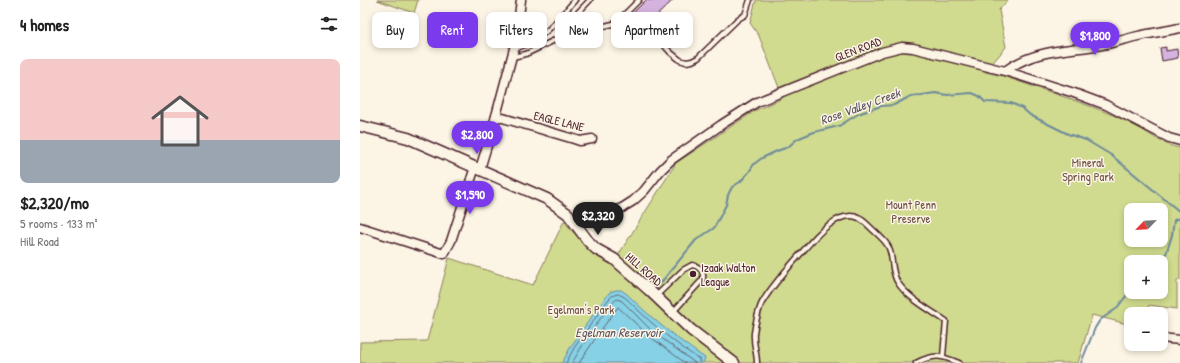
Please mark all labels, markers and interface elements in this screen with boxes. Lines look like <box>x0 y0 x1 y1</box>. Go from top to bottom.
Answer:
chip: Buy <box>372 12 419 48</box>
chip: Rent <box>427 12 478 48</box>
chip: Filters <box>486 12 547 48</box>
chip: New <box>555 12 603 48</box>
chip: Apartment <box>611 12 693 48</box>
text: 4 homes <box>20 13 69 36</box>
icon: filters <box>318 13 340 35</box>
pin: $1,800 <box>1062 22 1128 56</box>
text: $1,800 <box>1079 26 1111 44</box>
street label: GLEN ROAD <box>832 32 884 66</box>
water label: Rose Valley Creek <box>818 83 904 129</box>
icon: home <box>144 85 216 157</box>
street label: EAGLE LANE <box>532 107 587 136</box>
pin: $2,800 <box>444 121 510 155</box>
text: $2,800 <box>461 125 493 143</box>
park label: Mineral Spring Park <box>1062 154 1114 185</box>
pin: $1,590 <box>437 181 503 215</box>
text: $1,590 <box>455 185 485 203</box>
text: $2,320/mo <box>20 191 89 214</box>
park label: Mount Penn Preserve <box>886 196 936 227</box>
pin: $2,320 <box>565 202 631 236</box>
north arrow <box>1124 203 1168 247</box>
map controls <box>1124 203 1168 351</box>
text: $2,320 <box>581 206 615 224</box>
text: 5 rooms · 133 m² <box>20 214 98 232</box>
text: Hill Road <box>20 232 59 250</box>
street label: HILL ROAD <box>622 248 666 290</box>
button: + <box>1124 255 1168 299</box>
place label: Izaak Walton League <box>701 259 756 290</box>
marker: Izaak Walton League <box>688 269 698 279</box>
park label: Egelman's Park <box>548 301 614 318</box>
button: − <box>1124 307 1168 351</box>
water label: Egelman Reservoir <box>575 323 665 342</box>

